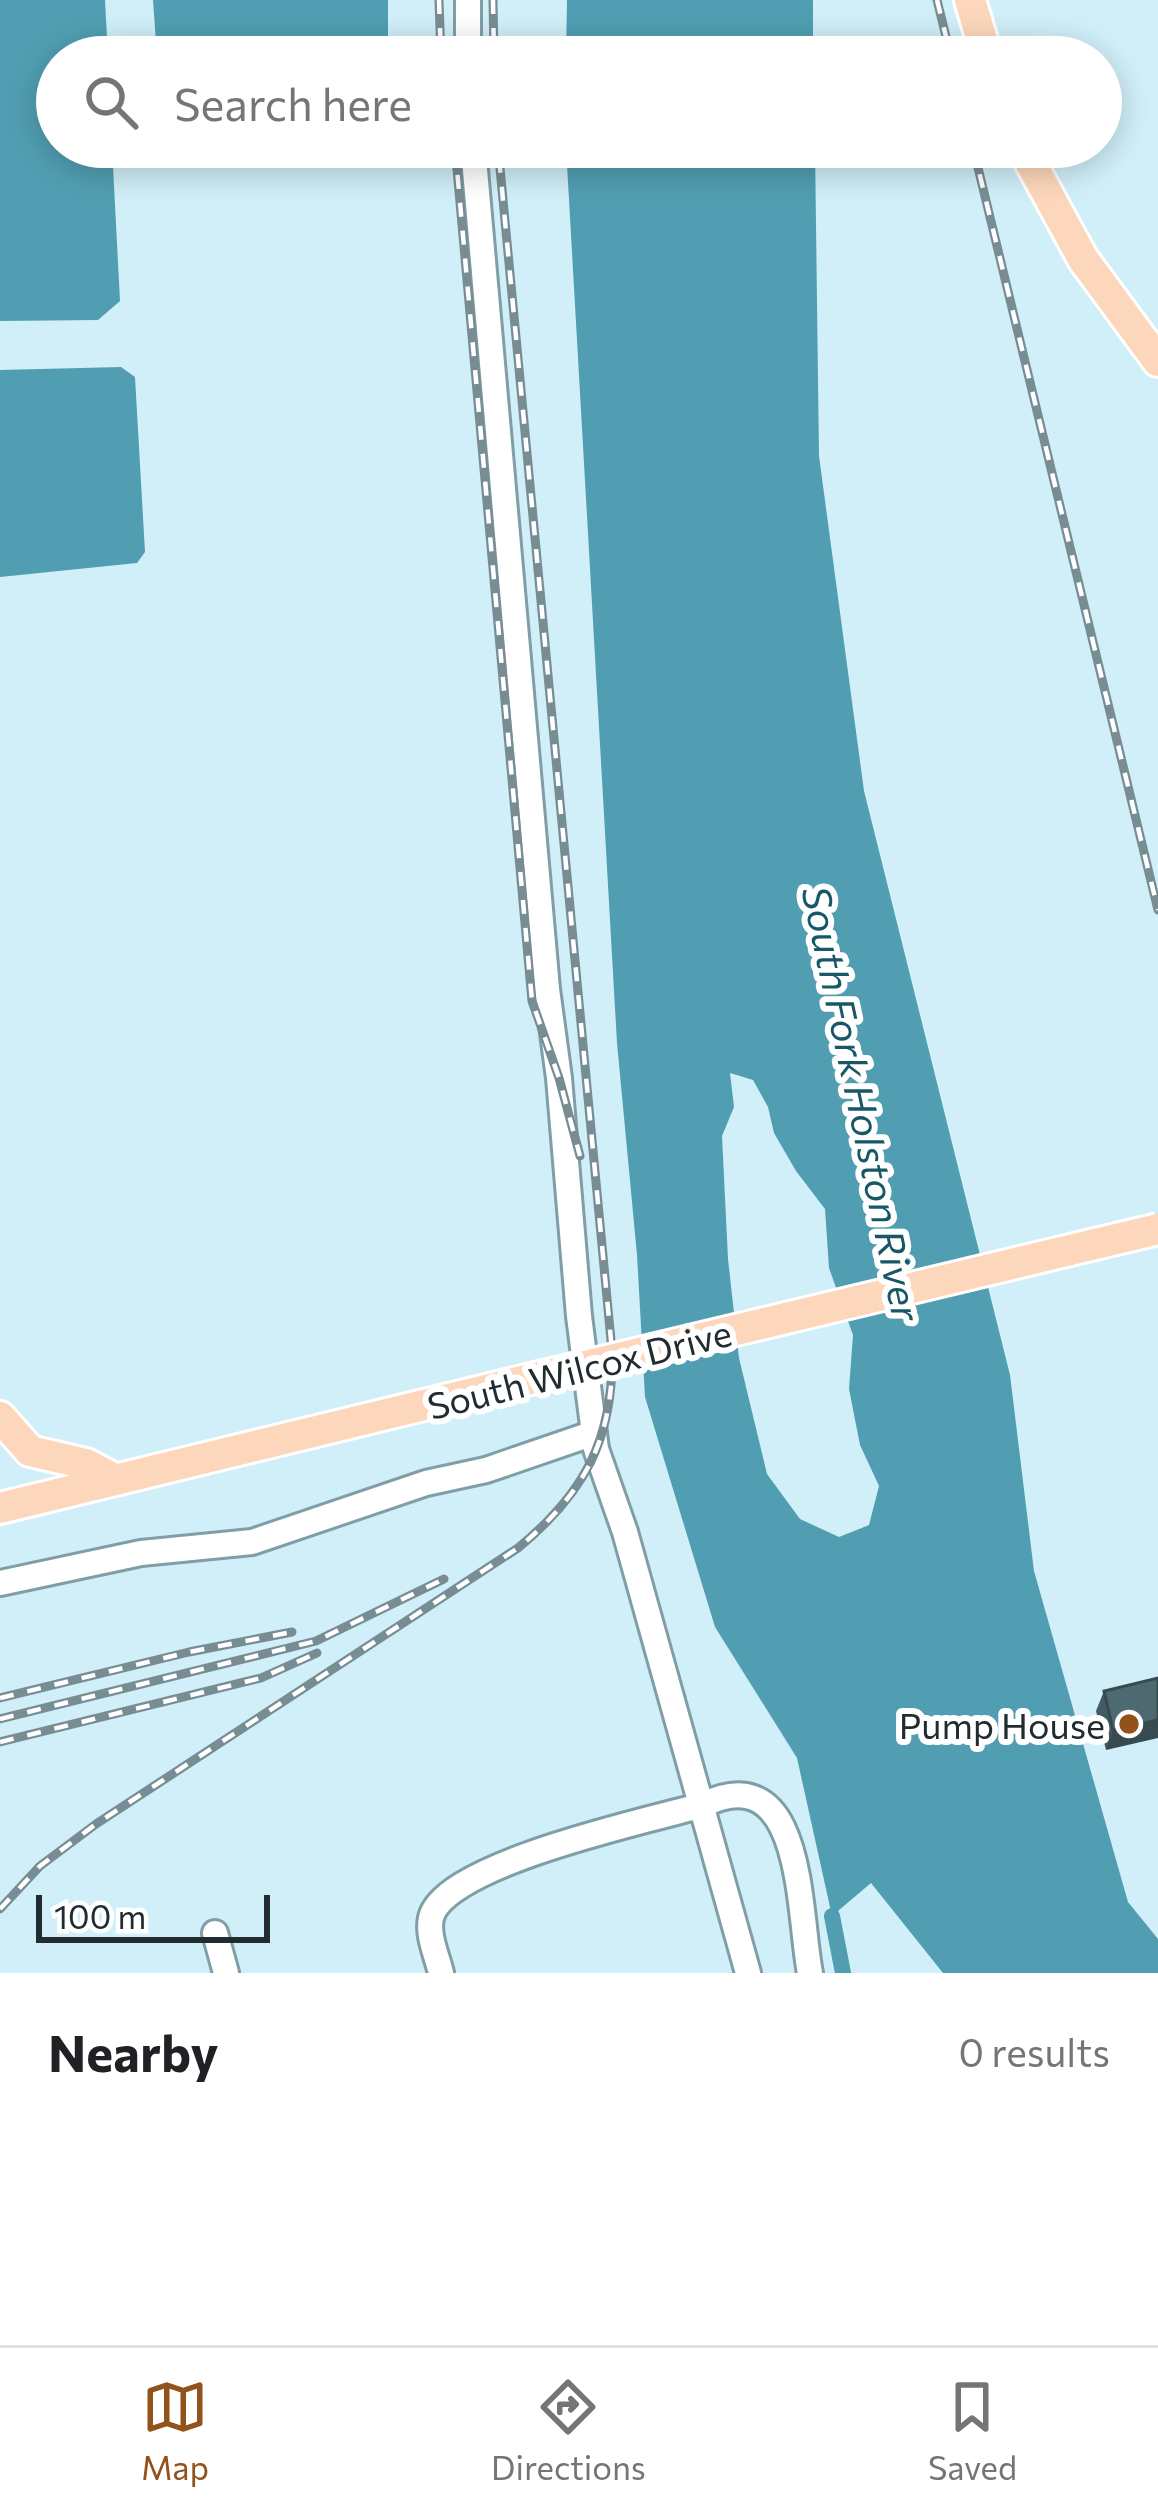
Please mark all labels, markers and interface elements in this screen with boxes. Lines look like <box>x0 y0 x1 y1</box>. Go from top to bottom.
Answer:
search box <box>36 36 1122 168</box>
icon: search <box>78 69 144 135</box>
text: Search here <box>174 75 412 130</box>
water label: South Fork Holston River <box>793 881 933 1326</box>
street label: South Wilcox Drive <box>422 1309 736 1427</box>
place label: Pump House <box>899 1702 1105 1746</box>
marker: Pump House <box>1116 1711 1142 1737</box>
scale bar <box>36 1889 270 1942</box>
text: 100 m <box>54 1895 146 1936</box>
text: Nearby <box>48 2020 218 2083</box>
text: 0 results <box>958 2027 1110 2075</box>
tab: Map <box>141 2374 209 2487</box>
tab: Directions <box>491 2374 646 2487</box>
tab: Saved <box>928 2374 1017 2487</box>

